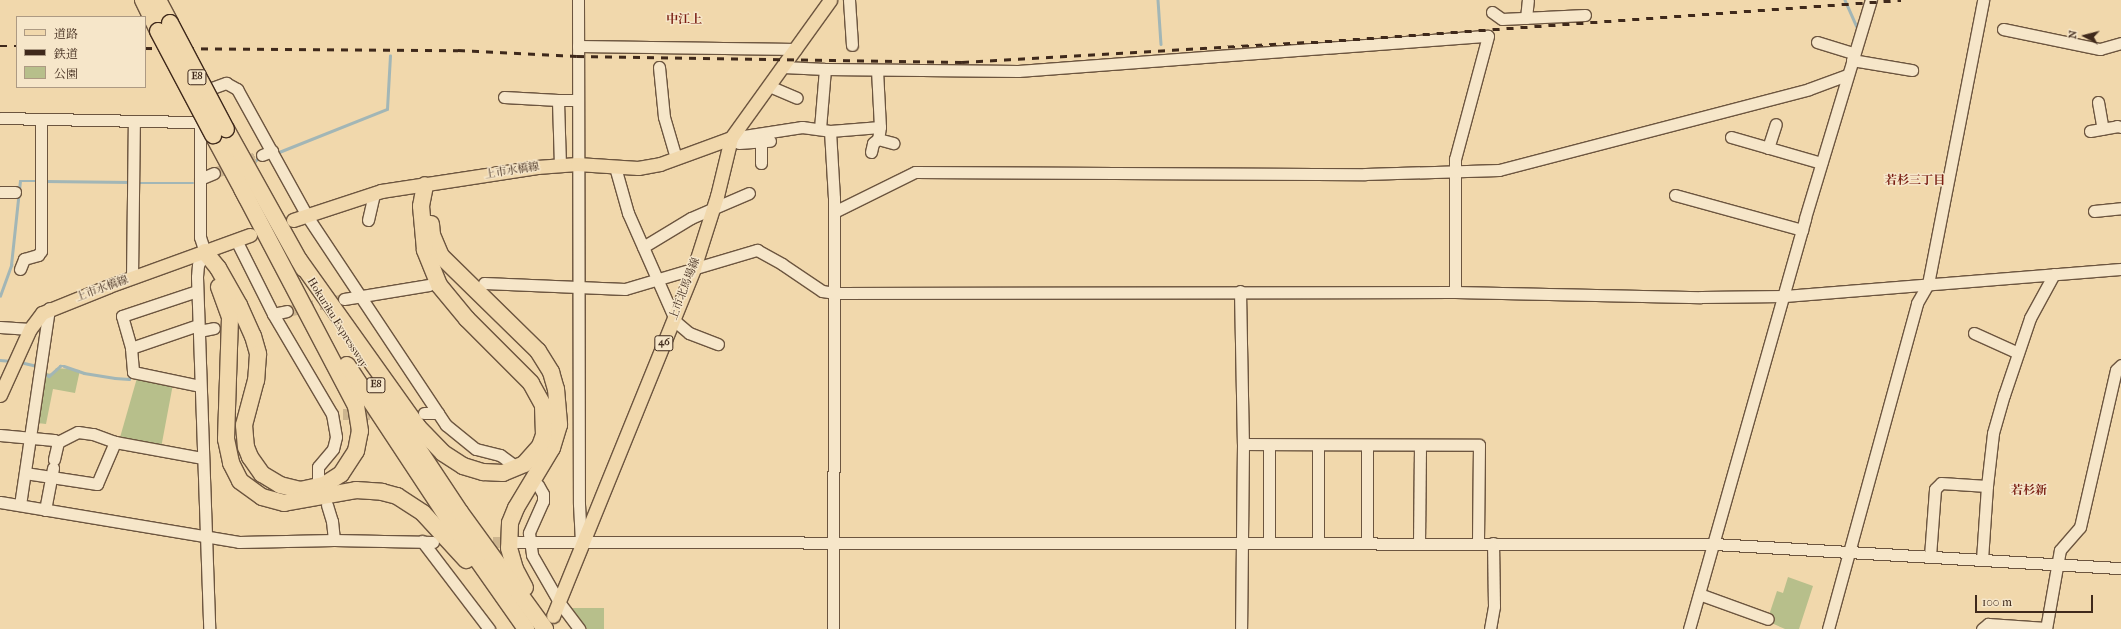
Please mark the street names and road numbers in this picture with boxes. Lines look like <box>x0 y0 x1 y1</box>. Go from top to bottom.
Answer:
road number: E8 <box>187 69 207 85</box>
street label: 上市水橋線 <box>484 160 540 182</box>
street label: 上市北馬場線 <box>667 256 703 322</box>
street label: 上市水橋線 <box>74 273 130 305</box>
street label: Hokuriku Expressway <box>304 276 370 370</box>
road number: 46 <box>654 335 674 351</box>
road number: E8 <box>366 377 386 393</box>

